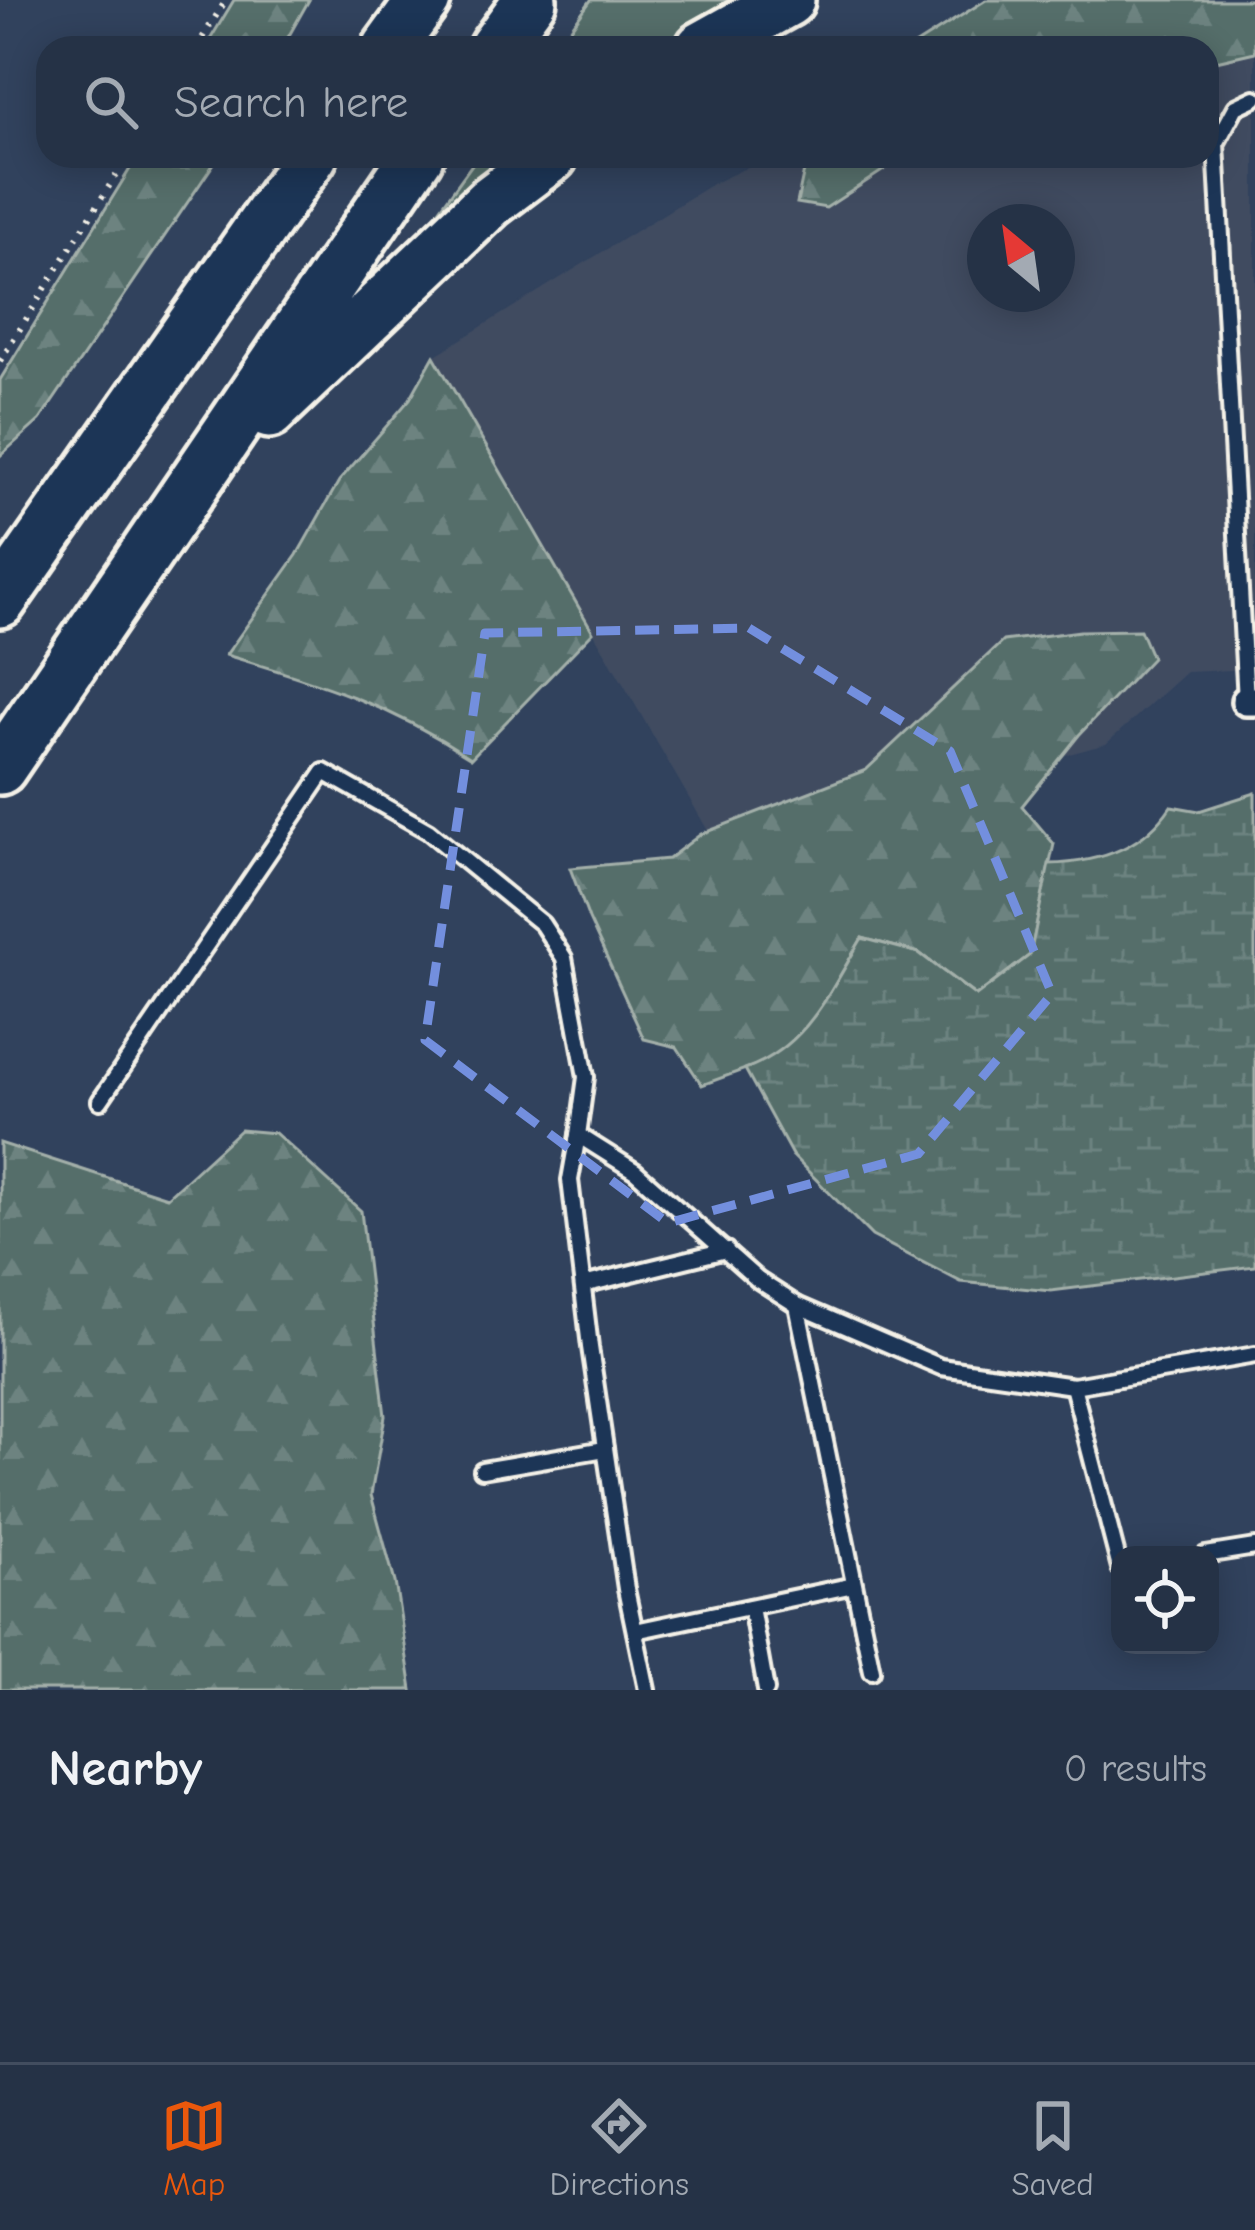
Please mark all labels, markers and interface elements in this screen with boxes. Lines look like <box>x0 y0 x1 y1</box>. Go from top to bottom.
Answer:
search box <box>36 36 1219 168</box>
icon: search <box>78 69 144 135</box>
text: Search here <box>174 76 408 128</box>
north arrow <box>967 204 1075 312</box>
map controls <box>1111 1546 1219 1654</box>
button: locate <box>1111 1546 1219 1654</box>
text: Nearby <box>48 1739 202 1798</box>
text: 0 results <box>1064 1746 1207 1791</box>
tab: Map <box>161 2093 227 2203</box>
tab: Directions <box>550 2093 689 2203</box>
tab: Saved <box>1011 2093 1094 2203</box>

